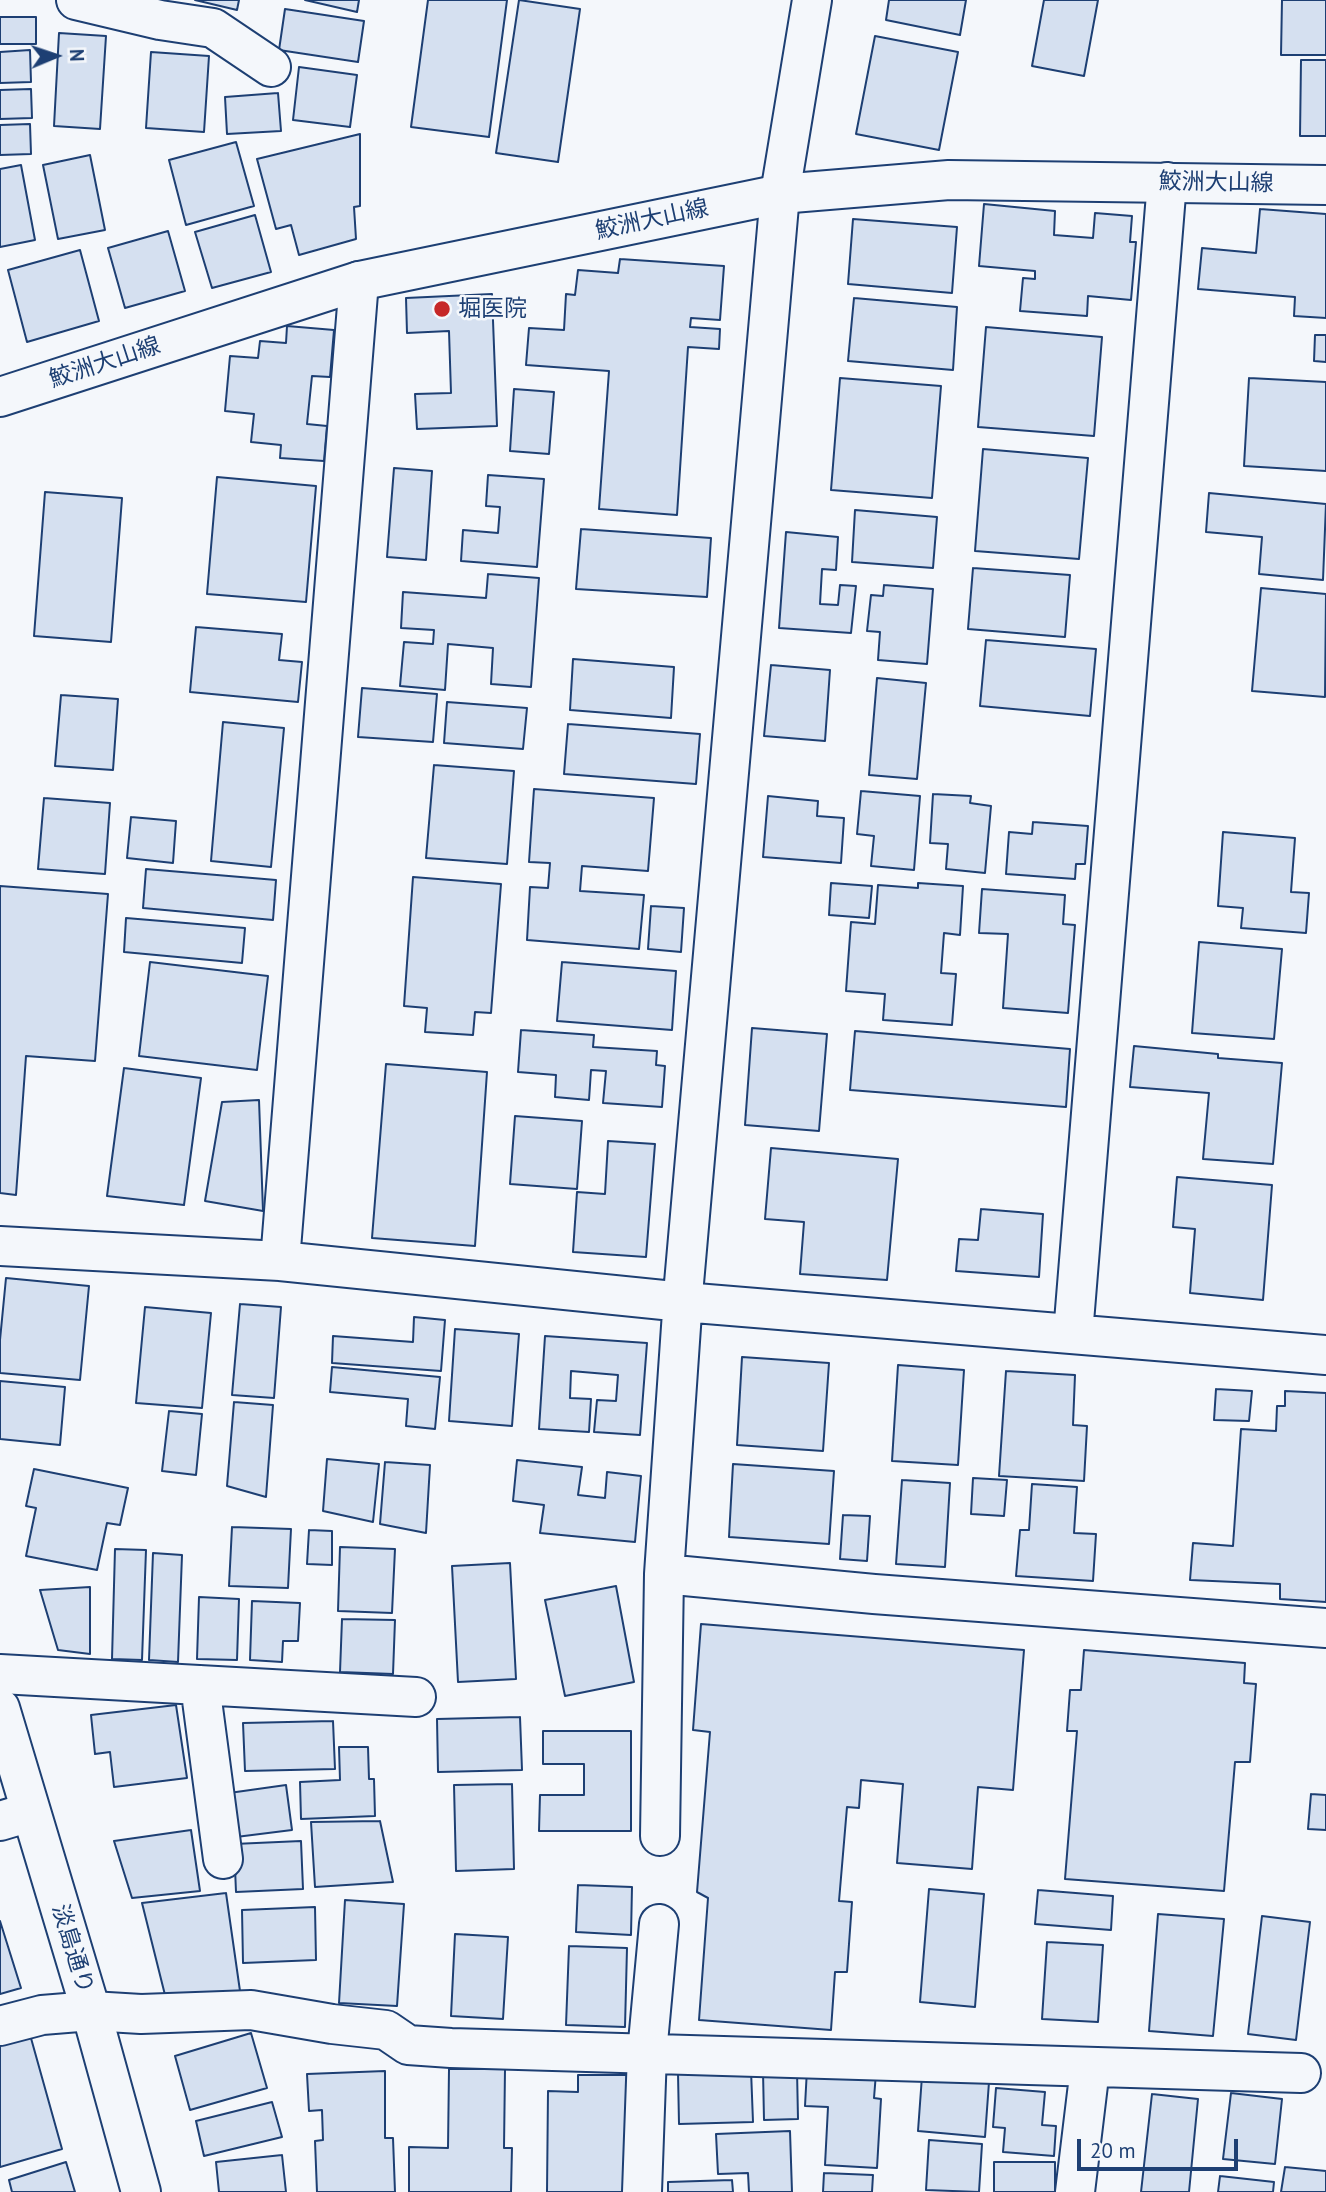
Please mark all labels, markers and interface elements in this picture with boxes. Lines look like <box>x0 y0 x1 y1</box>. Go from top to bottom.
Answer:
north arrow <box>21 21 91 91</box>
text: N <box>65 49 89 62</box>
street label: 鮫洲大山線 <box>1158 168 1274 198</box>
street label: 鮫洲大山線 <box>593 195 711 245</box>
place label: 堀医院 <box>458 295 527 323</box>
marker: 堀医院 <box>432 299 452 319</box>
street label: 鮫洲大山線 <box>46 332 164 394</box>
street label: 淡島通り <box>45 1901 99 1997</box>
scale bar <box>1081 2126 1242 2170</box>
text: 20 m <box>1090 2137 1136 2164</box>

